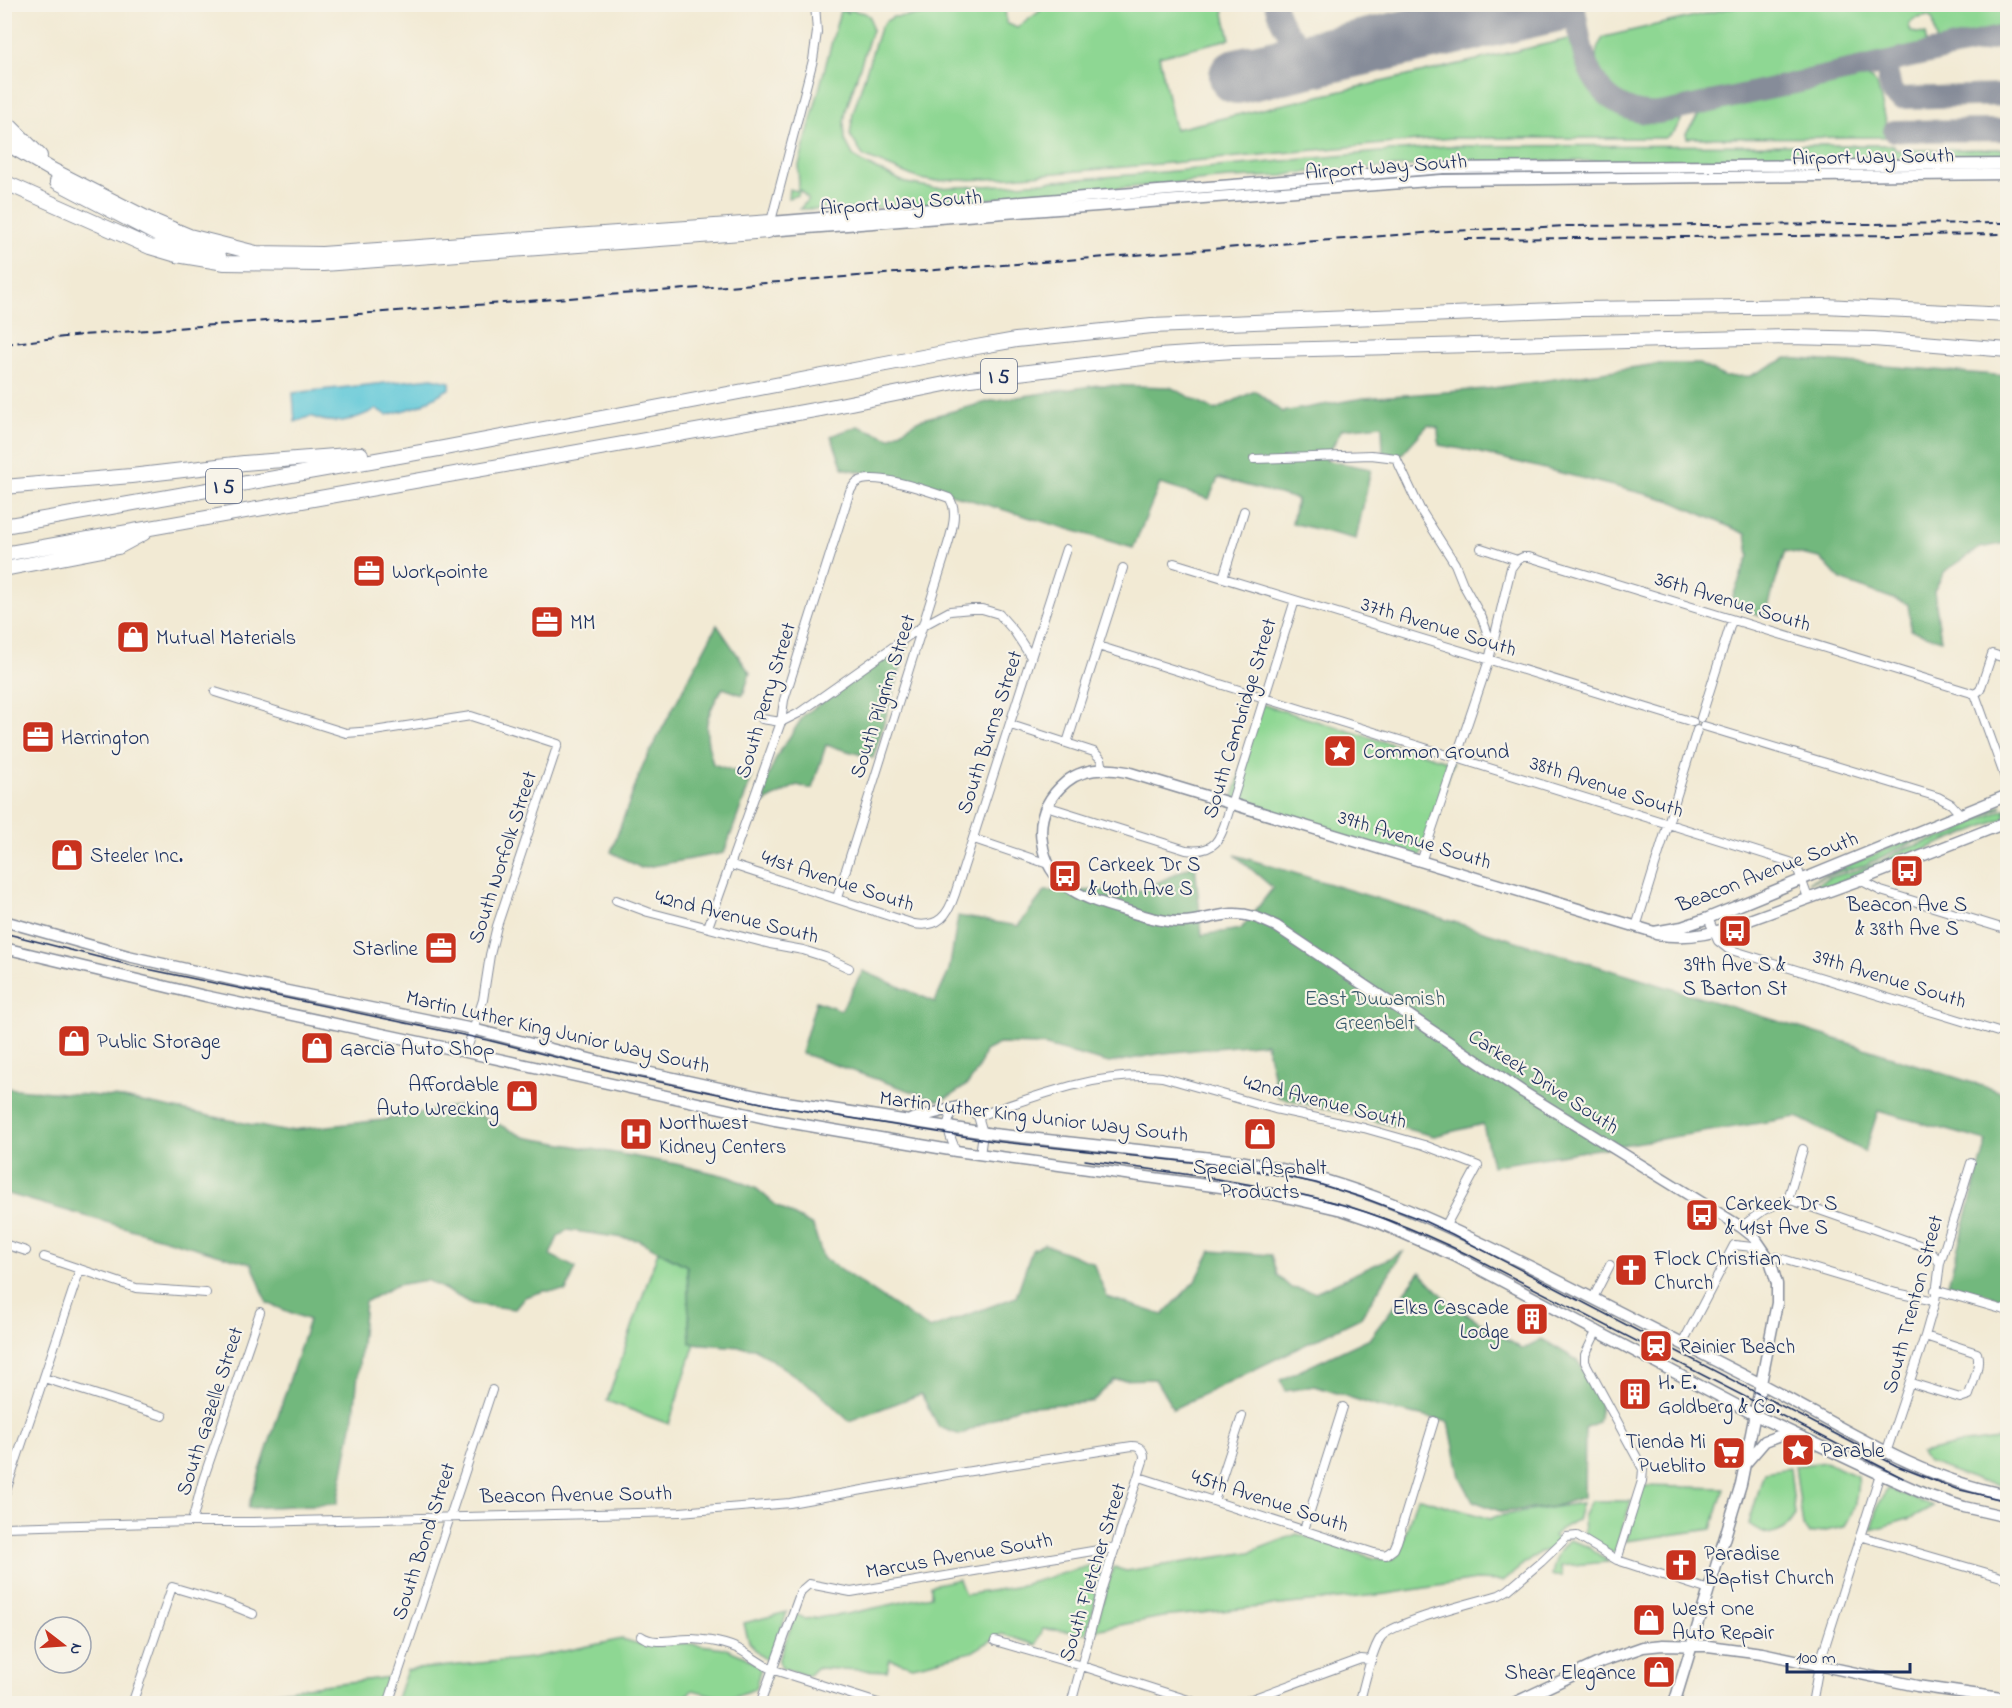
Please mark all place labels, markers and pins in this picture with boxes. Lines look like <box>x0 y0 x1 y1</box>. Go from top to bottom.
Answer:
office icon: Workpointe <box>351 553 387 589</box>
place label: Workpointe <box>392 558 488 588</box>
office icon: MM <box>529 604 565 640</box>
place label: MM <box>570 609 596 639</box>
shop icon: Mutual Materials <box>115 619 151 655</box>
place label: Mutual Materials <box>156 624 296 654</box>
office icon: Harrington <box>20 719 56 755</box>
place label: Harrington <box>61 724 149 756</box>
place icon: Common Ground <box>1322 733 1358 769</box>
place label: Common Ground <box>1363 738 1509 768</box>
shop icon: Steeler Inc. <box>49 837 85 873</box>
place label: Steeler Inc. <box>90 842 183 872</box>
place label: Carkeek Dr S & 40th Ave S <box>1088 851 1201 905</box>
bus stop icon: Beacon Ave S & 38th Ave S <box>1889 853 1925 889</box>
bus stop icon: Carkeek Dr S & 40th Ave S <box>1047 858 1083 894</box>
place label: Beacon Ave S & 38th Ave S <box>1846 891 1967 945</box>
bus stop icon: 39th Ave S & S Barton St <box>1717 913 1753 949</box>
office icon: Starline <box>423 930 459 966</box>
place label: Starline <box>353 935 419 965</box>
place label: 39th Ave S & S Barton St <box>1683 951 1787 1005</box>
shop icon: Public Storage <box>56 1023 92 1059</box>
place label: Public Storage <box>97 1028 221 1060</box>
shop icon: Garcia Auto Shop <box>299 1030 335 1066</box>
place label: Garcia Auto Shop <box>340 1035 495 1065</box>
place label: Affordable Auto Wrecking <box>377 1071 500 1127</box>
shop icon: Affordable Auto Wrecking <box>504 1078 540 1114</box>
place label: Northwest Kidney Centers <box>659 1109 786 1165</box>
hospital icon: Northwest Kidney Centers <box>618 1116 654 1152</box>
shop icon: Special Asphalt Products <box>1242 1116 1278 1152</box>
place label: Special Asphalt Products <box>1193 1154 1327 1208</box>
place label: Carkeek Dr S & 41st Ave S <box>1725 1190 1838 1244</box>
bus stop icon: Carkeek Dr S & 41st Ave S <box>1684 1197 1720 1233</box>
place label: Flock Christian Church <box>1653 1245 1781 1299</box>
church icon: Flock Christian Church <box>1613 1252 1649 1288</box>
place label: Elks Cascade Lodge <box>1392 1294 1510 1350</box>
building icon: Elks Cascade Lodge <box>1514 1301 1550 1337</box>
station icon: Rainier Beach <box>1638 1328 1674 1364</box>
place label: Rainier Beach <box>1679 1333 1795 1363</box>
place label: H. E. Goldberg & Co. <box>1658 1369 1780 1425</box>
building icon: H. E. Goldberg & Co. <box>1617 1376 1653 1412</box>
place label: Tienda Mi Pueblito <box>1626 1428 1706 1482</box>
place icon: Parable <box>1780 1432 1816 1468</box>
supermarket icon: Tienda Mi Pueblito <box>1711 1435 1747 1471</box>
place label: Parable <box>1821 1437 1885 1467</box>
place label: Paradise Baptist Church <box>1703 1540 1834 1594</box>
church icon: Paradise Baptist Church <box>1663 1547 1699 1583</box>
place label: West One Auto Repair <box>1672 1595 1775 1649</box>
shop icon: West One Auto Repair <box>1631 1602 1667 1638</box>
shop icon: Shear Elegance <box>1641 1654 1677 1690</box>
place label: Shear Elegance <box>1504 1659 1637 1691</box>

